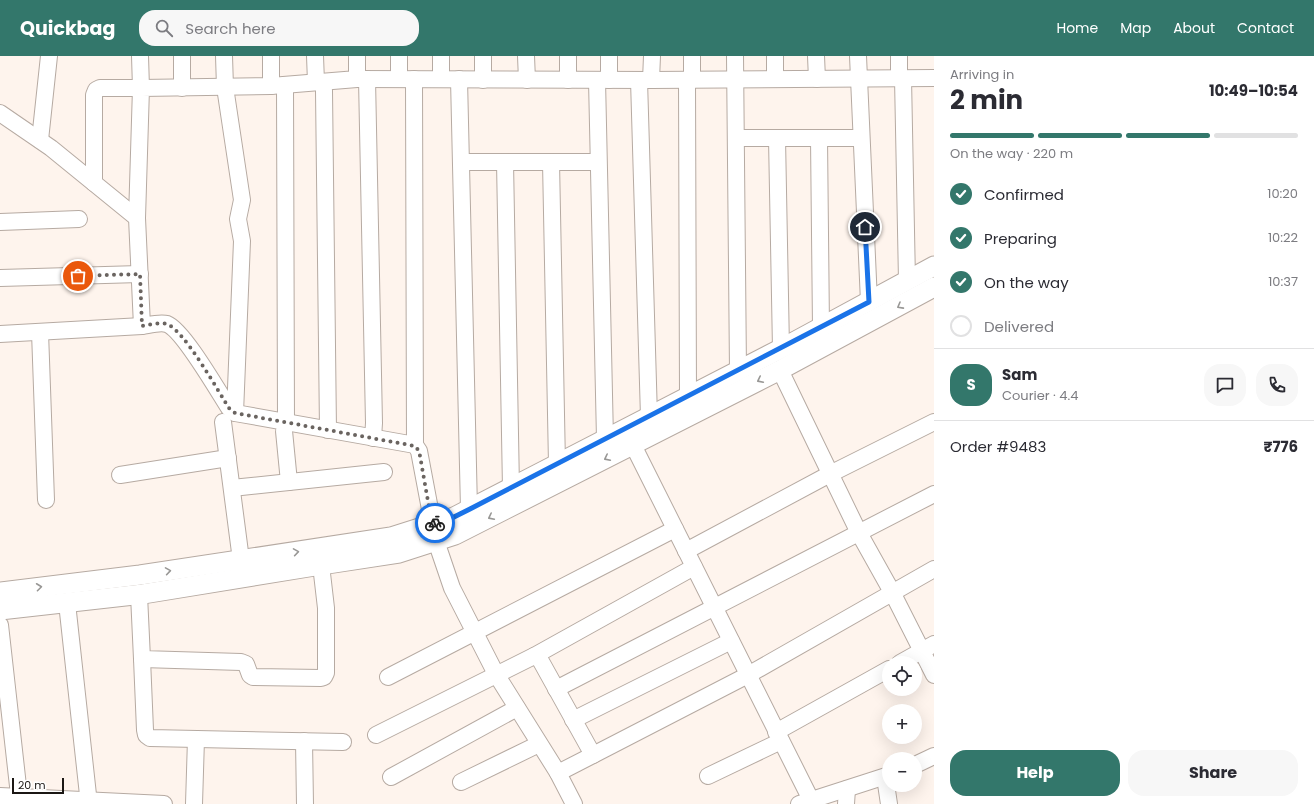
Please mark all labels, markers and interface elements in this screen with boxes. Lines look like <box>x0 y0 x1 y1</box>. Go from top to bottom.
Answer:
search box <box>139 10 419 46</box>
text: Quickbag <box>20 15 115 42</box>
icon: search <box>153 17 175 39</box>
text: Search here <box>185 18 276 39</box>
text: Home <box>1056 18 1098 38</box>
text: Map <box>1120 18 1151 38</box>
text: About <box>1173 18 1215 38</box>
text: Contact <box>1237 18 1294 38</box>
text: Arriving in <box>950 65 1014 84</box>
text: 10:49–10:54 <box>1209 80 1298 101</box>
text: 2 min <box>950 82 1023 118</box>
text: On the way · 220 m <box>950 144 1073 163</box>
icon: check <box>950 183 972 205</box>
text: Confirmed <box>984 184 1064 205</box>
text: 10:20 <box>1267 184 1298 203</box>
pin <box>848 210 882 244</box>
icon: home <box>854 216 876 238</box>
icon: check <box>950 227 972 249</box>
text: Preparing <box>984 228 1057 249</box>
text: 10:22 <box>1268 228 1298 247</box>
pin <box>61 259 95 293</box>
icon: bag <box>67 265 89 287</box>
icon: check <box>950 271 972 293</box>
text: On the way <box>984 272 1069 293</box>
text: 10:37 <box>1268 272 1298 291</box>
one-way arrow <box>897 301 904 309</box>
text: Delivered <box>984 316 1054 337</box>
text: Sam <box>1002 364 1037 385</box>
button: chat <box>1204 364 1246 406</box>
button: phone <box>1256 364 1298 406</box>
text: S <box>966 374 976 395</box>
one-way arrow <box>757 375 764 383</box>
text: Courier · 4.4 <box>1002 386 1078 405</box>
text: Order #9483 <box>950 436 1046 457</box>
text: ₹776 <box>1263 436 1298 457</box>
one-way arrow <box>604 453 611 461</box>
courier <box>415 503 455 543</box>
icon: bike <box>424 512 446 534</box>
one-way arrow <box>488 512 495 520</box>
one-way arrow <box>293 548 299 557</box>
one-way arrow <box>165 567 171 576</box>
one-way arrow <box>36 583 42 592</box>
map controls <box>882 656 922 792</box>
button: locate <box>882 656 922 696</box>
button: + <box>882 704 922 744</box>
button: Help <box>950 750 1120 796</box>
button: Share <box>1128 750 1298 796</box>
button: − <box>882 752 922 792</box>
scale bar <box>12 776 64 795</box>
text: 20 m <box>18 777 46 793</box>

